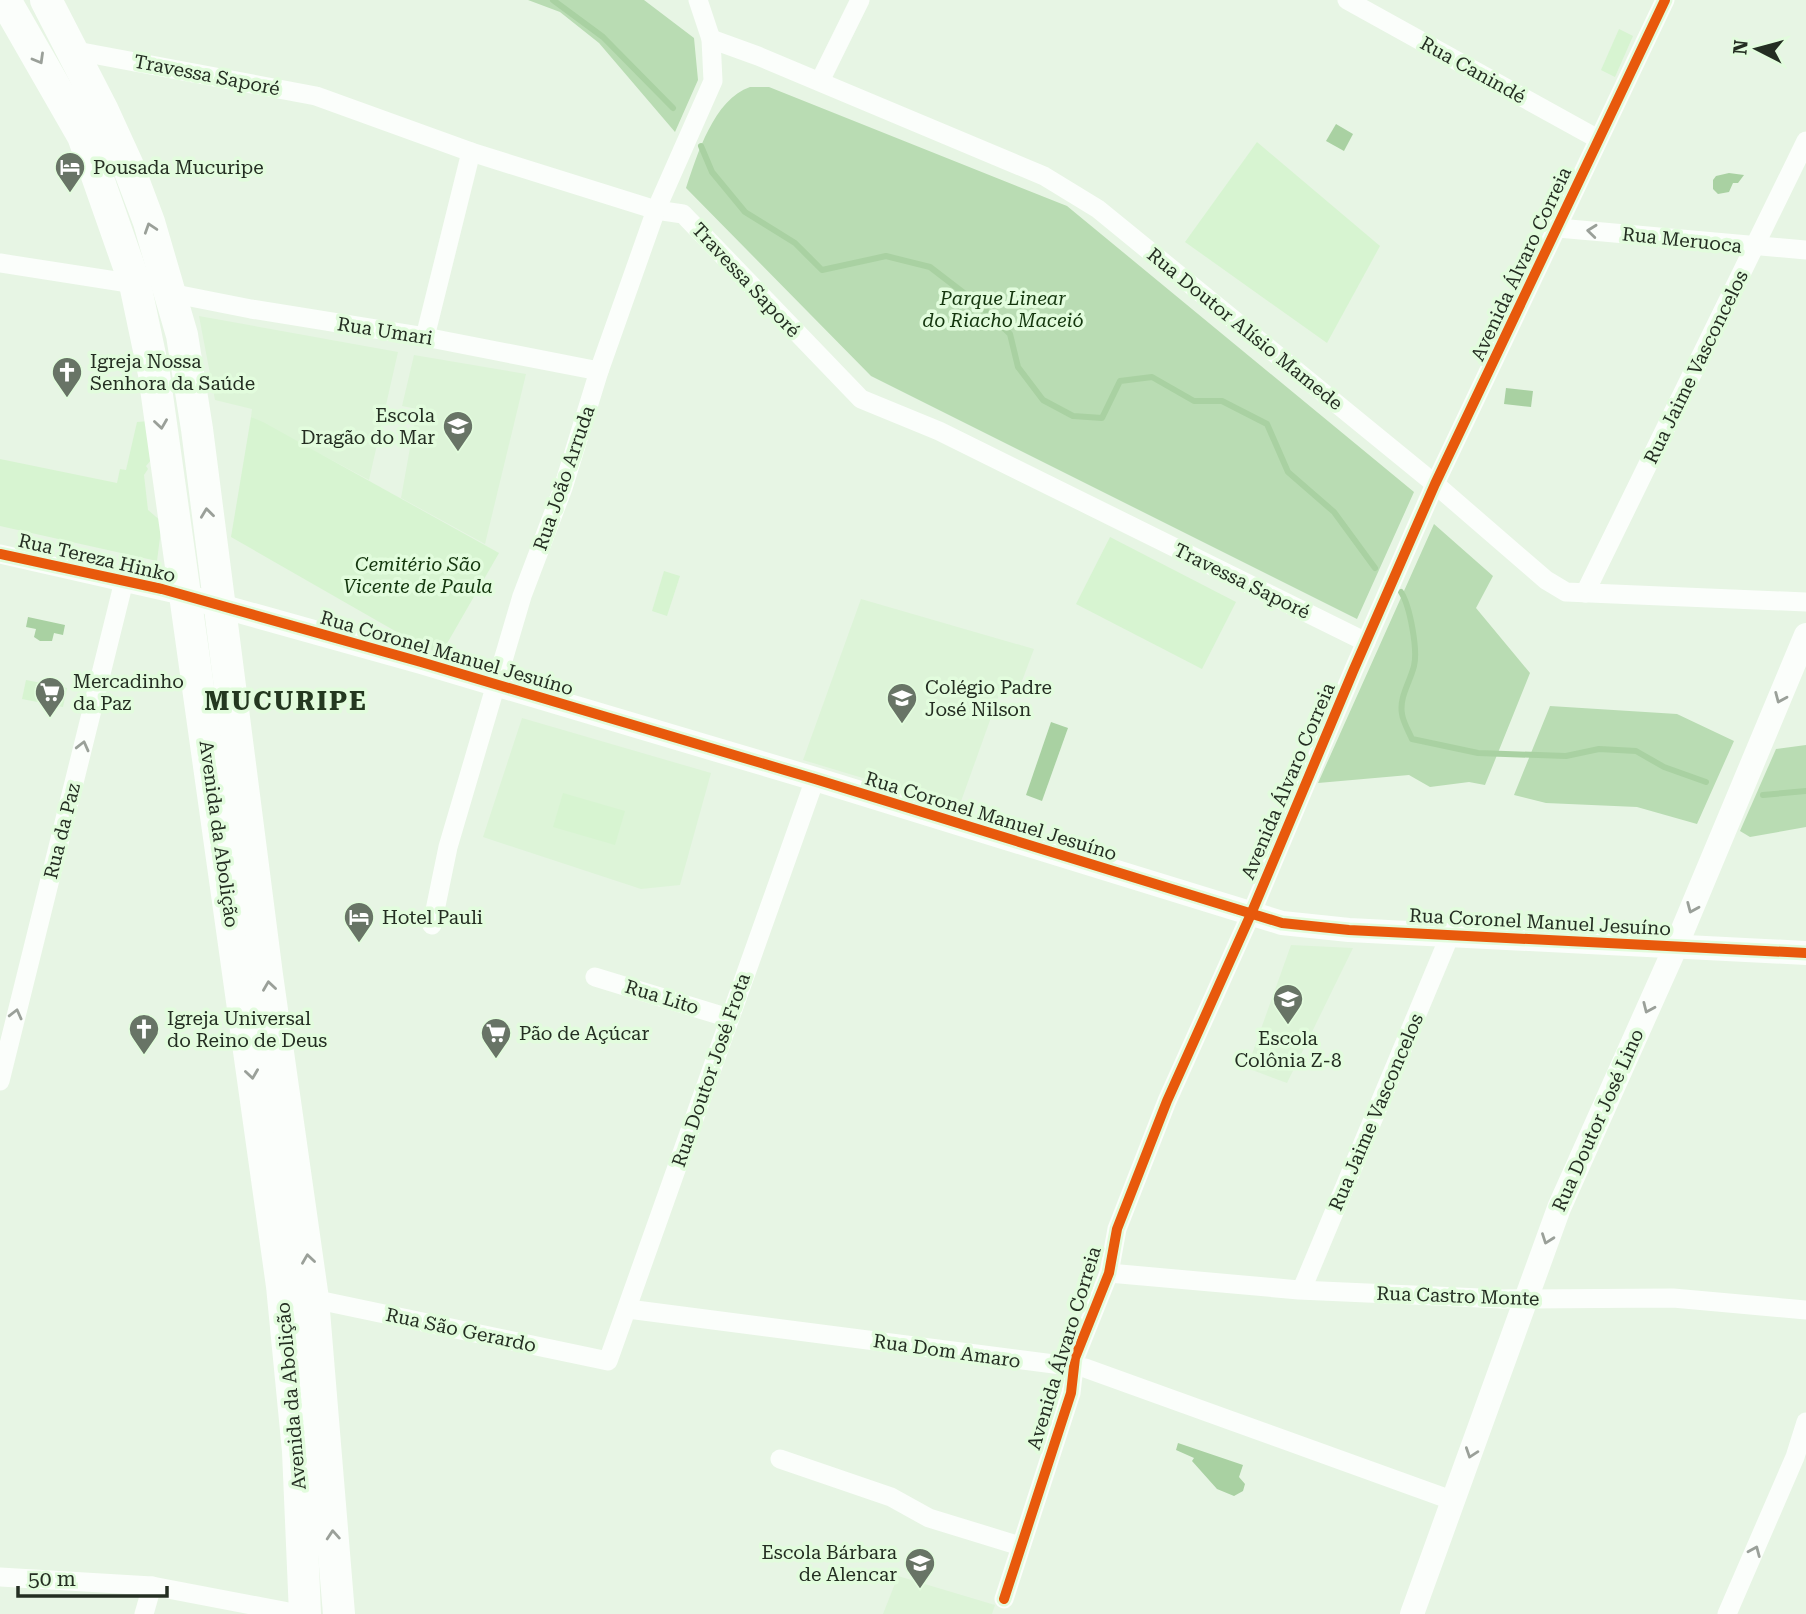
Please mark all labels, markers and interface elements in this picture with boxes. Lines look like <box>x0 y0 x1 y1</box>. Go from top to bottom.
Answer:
north arrow <box>1722 14 1792 84</box>
street label: Rua Canindé <box>1416 32 1530 108</box>
text: N <box>1728 38 1753 56</box>
street label: Travessa Saporé <box>132 50 282 100</box>
one-way arrow <box>31 52 44 65</box>
hotel icon: Pousada Mucuripe <box>53 150 87 194</box>
place label: Pousada Mucuripe <box>93 156 264 179</box>
street label: Avenida Álvaro Correia <box>1466 163 1576 365</box>
street label: Travessa Saporé <box>687 218 805 342</box>
one-way arrow <box>144 222 158 235</box>
street label: Rua Meruoca <box>1621 222 1744 258</box>
one-way arrow <box>1586 224 1597 239</box>
street label: Rua Doutor Alísio Mamede <box>1143 243 1347 415</box>
street label: Rua Jaime Vasconcelos <box>1639 267 1753 467</box>
park label: Parque Linear do Riacho Maceió <box>922 287 1084 332</box>
street label: Rua Umari <box>336 312 434 350</box>
place label: Igreja Nossa Senhora da Saúde <box>90 350 255 395</box>
church icon: Igreja Nossa Senhora da Saúde <box>50 355 84 399</box>
street label: Rua João Arruda <box>528 402 600 553</box>
place label: Escola Dragão do Mar <box>301 404 436 449</box>
school or university icon: Escola Dragão do Mar <box>441 409 475 453</box>
one-way arrow <box>153 418 168 429</box>
one-way arrow <box>200 507 215 519</box>
street label: Rua Tereza Hinko <box>16 529 178 587</box>
street label: Travessa Saporé <box>1170 538 1314 624</box>
park label: Cemitério São Vicente de Paula <box>343 553 493 598</box>
street label: Rua Coronel Manuel Jesuíno <box>318 606 576 700</box>
place label: Mercadinho da Paz <box>73 670 184 715</box>
supermarket icon: Mercadinho da Paz <box>33 675 67 719</box>
place label: Colégio Padre José Nilson <box>925 676 1052 721</box>
street label: Avenida Álvaro Correia <box>1236 679 1340 883</box>
school or university icon: Colégio Padre José Nilson <box>885 681 919 725</box>
district label: MUCURIPE <box>204 686 368 716</box>
one-way arrow <box>1774 692 1788 704</box>
street label: Avenida da Abolição <box>194 739 244 929</box>
one-way arrow <box>75 740 89 752</box>
street label: Rua Coronel Manuel Jesuíno <box>862 767 1120 865</box>
street label: Rua da Paz <box>39 781 85 881</box>
hotel icon: Hotel Pauli <box>342 900 376 944</box>
one-way arrow <box>1686 901 1700 913</box>
street label: Rua Coronel Manuel Jesuíno <box>1408 904 1672 940</box>
place label: Hotel Pauli <box>382 906 483 929</box>
street label: Rua Doutor José Frota <box>667 969 755 1170</box>
street label: Rua Lito <box>622 975 702 1019</box>
one-way arrow <box>262 980 277 992</box>
school or university icon: Escola Colônia Z-8 <box>1271 982 1305 1026</box>
one-way arrow <box>1642 1001 1656 1014</box>
place label: Igreja Universal do Reino de Deus <box>167 1007 327 1052</box>
one-way arrow <box>8 1009 22 1021</box>
street label: Rua Jaime Vasconcelos <box>1324 1010 1428 1214</box>
church icon: Igreja Universal do Reino de Deus <box>127 1012 161 1056</box>
supermarket icon: Pão de Açúcar <box>479 1016 513 1060</box>
place label: Pão de Açúcar <box>519 1022 649 1045</box>
street label: Rua Doutor José Lino <box>1547 1025 1649 1215</box>
place label: Escola Colônia Z-8 <box>1234 1027 1342 1072</box>
one-way arrow <box>245 1068 260 1080</box>
one-way arrow <box>1541 1233 1555 1245</box>
street label: Avenida Álvaro Correia <box>1022 1243 1106 1452</box>
one-way arrow <box>300 1254 315 1265</box>
street label: Rua Castro Monte <box>1376 1282 1540 1310</box>
street label: Avenida da Abolição <box>271 1301 311 1491</box>
street label: Rua São Gerardo <box>384 1303 538 1357</box>
street label: Rua Dom Amaro <box>872 1329 1022 1373</box>
one-way arrow <box>1465 1447 1479 1459</box>
one-way arrow <box>326 1529 341 1540</box>
place label: Escola Bárbara de Alencar <box>761 1541 898 1586</box>
school or university icon: Escola Bárbara de Alencar <box>903 1546 937 1590</box>
one-way arrow <box>1746 1546 1760 1558</box>
scale bar <box>18 1554 166 1598</box>
text: 50 m <box>28 1567 76 1591</box>

